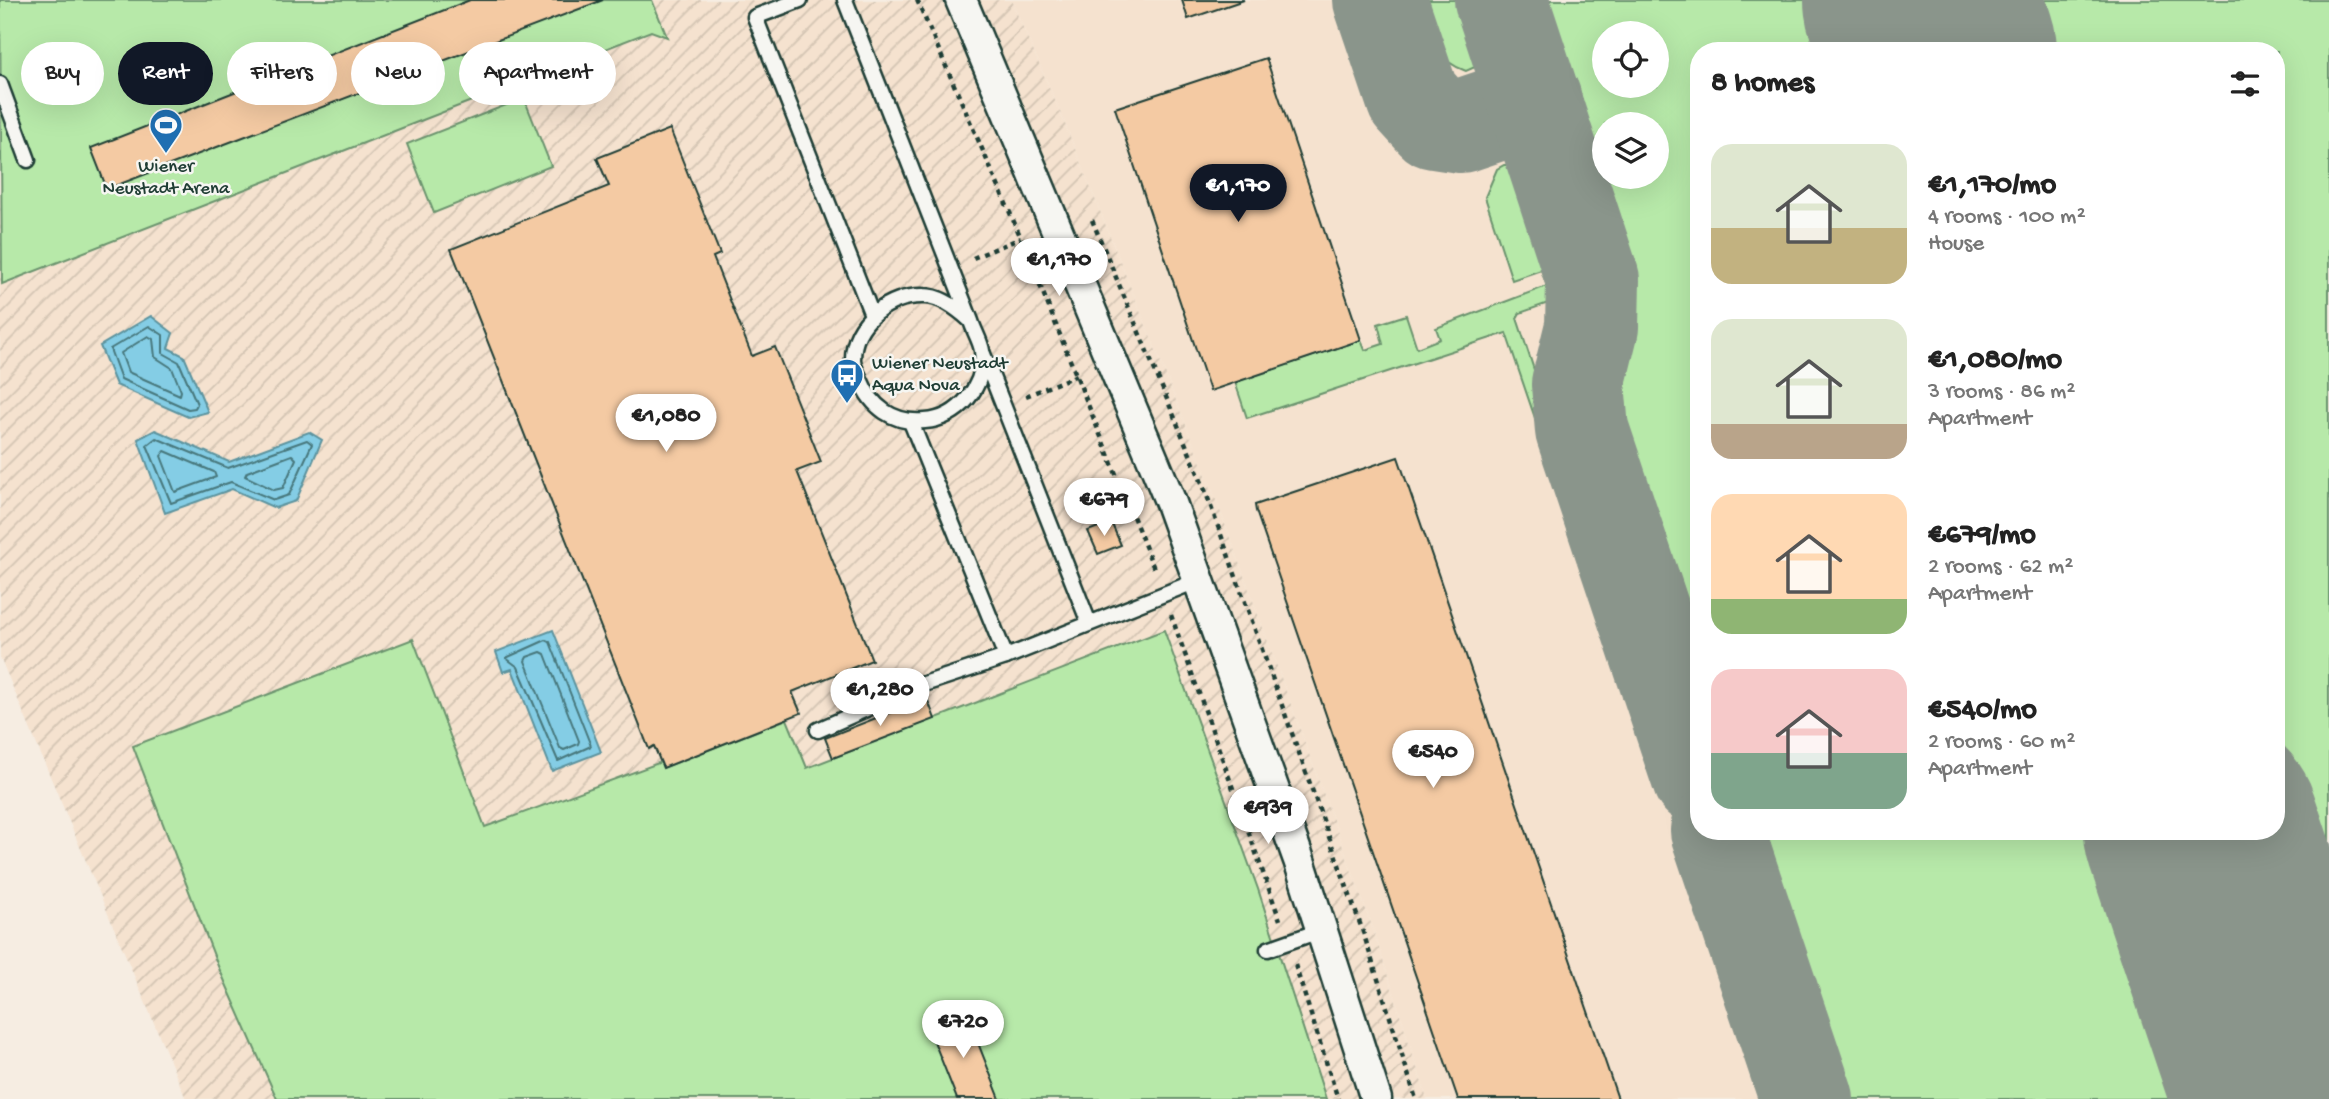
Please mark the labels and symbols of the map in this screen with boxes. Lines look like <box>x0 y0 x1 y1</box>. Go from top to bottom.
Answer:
sports icon: Wiener Neustadt Arena <box>147 106 185 155</box>
place label: Wiener Neustadt Arena <box>102 156 231 201</box>
pin: €1,170 <box>1181 164 1295 224</box>
pin: €1,170 <box>1002 238 1116 298</box>
place label: Wiener Neustadt Aqua Nova <box>872 353 1010 398</box>
bus stop icon: Wiener Neustadt Aqua Nova <box>828 356 866 405</box>
pin: €1,080 <box>609 394 723 454</box>
pin: €679 <box>1063 478 1145 538</box>
pin: €1,280 <box>823 668 937 728</box>
pin: €540 <box>1392 730 1474 790</box>
pin: €939 <box>1227 786 1309 846</box>
pin: €720 <box>922 1000 1004 1060</box>

